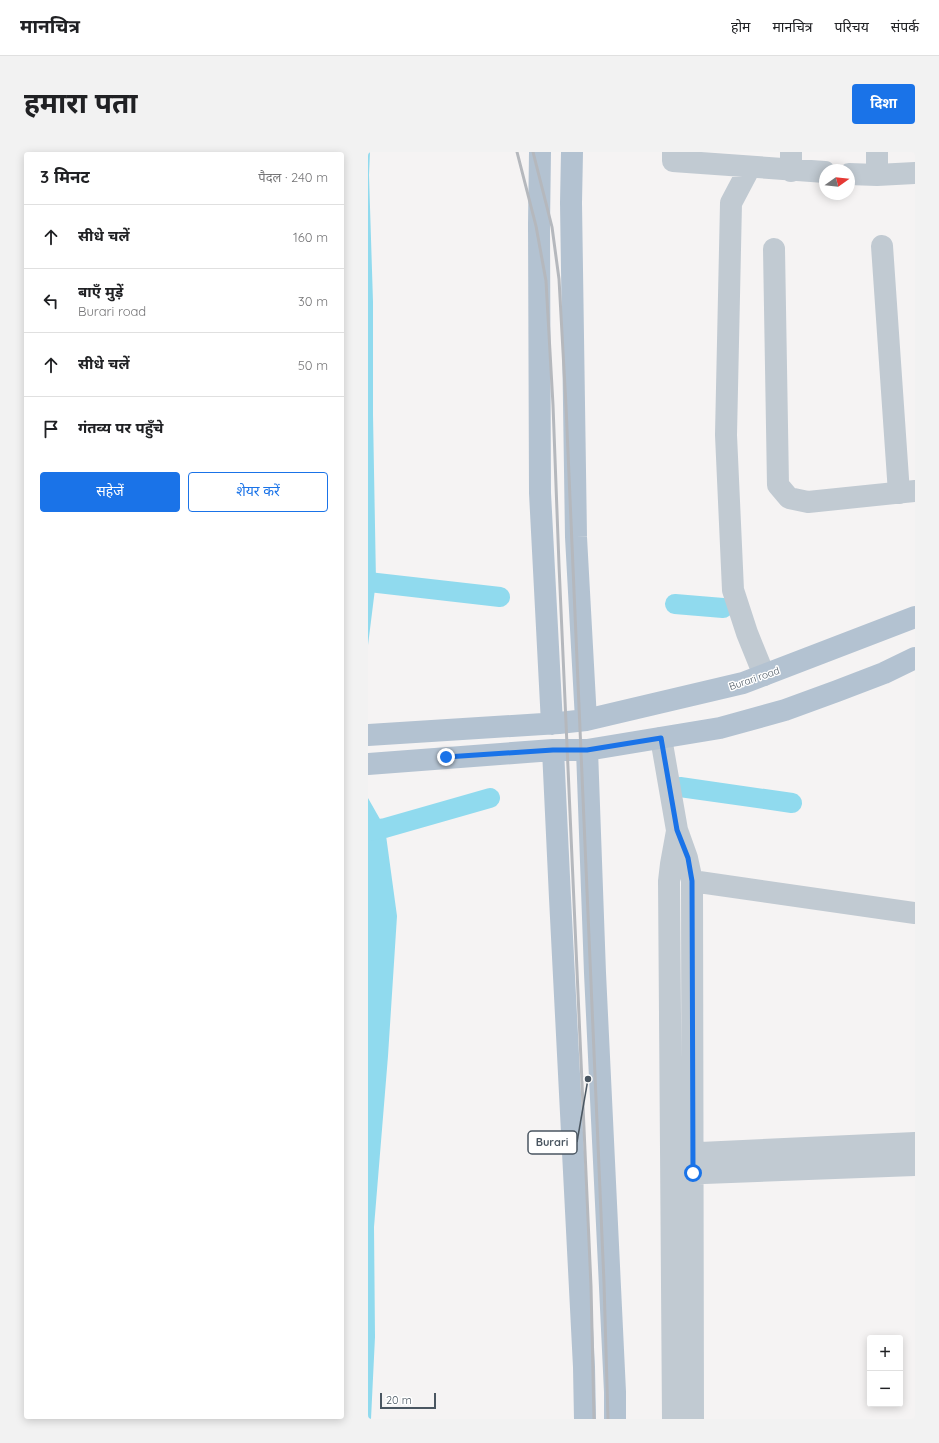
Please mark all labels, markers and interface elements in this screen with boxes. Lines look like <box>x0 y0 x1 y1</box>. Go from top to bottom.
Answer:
text: मानचित्र <box>20 14 80 38</box>
text: होम <box>731 18 750 36</box>
text: मानचित्र <box>772 18 813 36</box>
text: परिचय <box>835 18 869 36</box>
text: संपर्क <box>891 18 919 36</box>
button: दिशा <box>852 84 915 124</box>
text: हमारा पता <box>24 85 138 120</box>
north arrow <box>819 164 855 200</box>
text: 3 मिनट <box>40 166 90 187</box>
text: पैदल · 240 m <box>258 169 328 185</box>
icon: ahead <box>40 226 62 248</box>
text: सीधे चलें <box>78 226 129 245</box>
text: 160 m <box>293 229 328 245</box>
text: बाएँ मुड़ें <box>78 282 123 301</box>
icon: left <box>40 290 62 312</box>
text: 30 m <box>298 293 328 309</box>
text: Burari road <box>78 303 146 319</box>
icon: ahead <box>40 354 62 376</box>
text: सीधे चलें <box>78 354 129 373</box>
text: 50 m <box>298 357 328 373</box>
icon: arrive <box>40 418 62 440</box>
text: गंतव्य पर पहुँचे <box>78 418 164 437</box>
button: सहेजें <box>40 472 180 512</box>
button: शेयर करें <box>188 472 328 512</box>
street label: Burari road <box>727 664 781 693</box>
route end <box>437 748 455 766</box>
callout: Burari <box>528 1131 577 1154</box>
text: Burari <box>536 1135 568 1149</box>
route start <box>684 1164 702 1182</box>
map controls <box>867 1335 903 1407</box>
button: + <box>867 1335 903 1371</box>
button: − <box>867 1371 903 1407</box>
scale bar <box>380 1391 436 1410</box>
text: 20 m <box>386 1393 412 1407</box>

